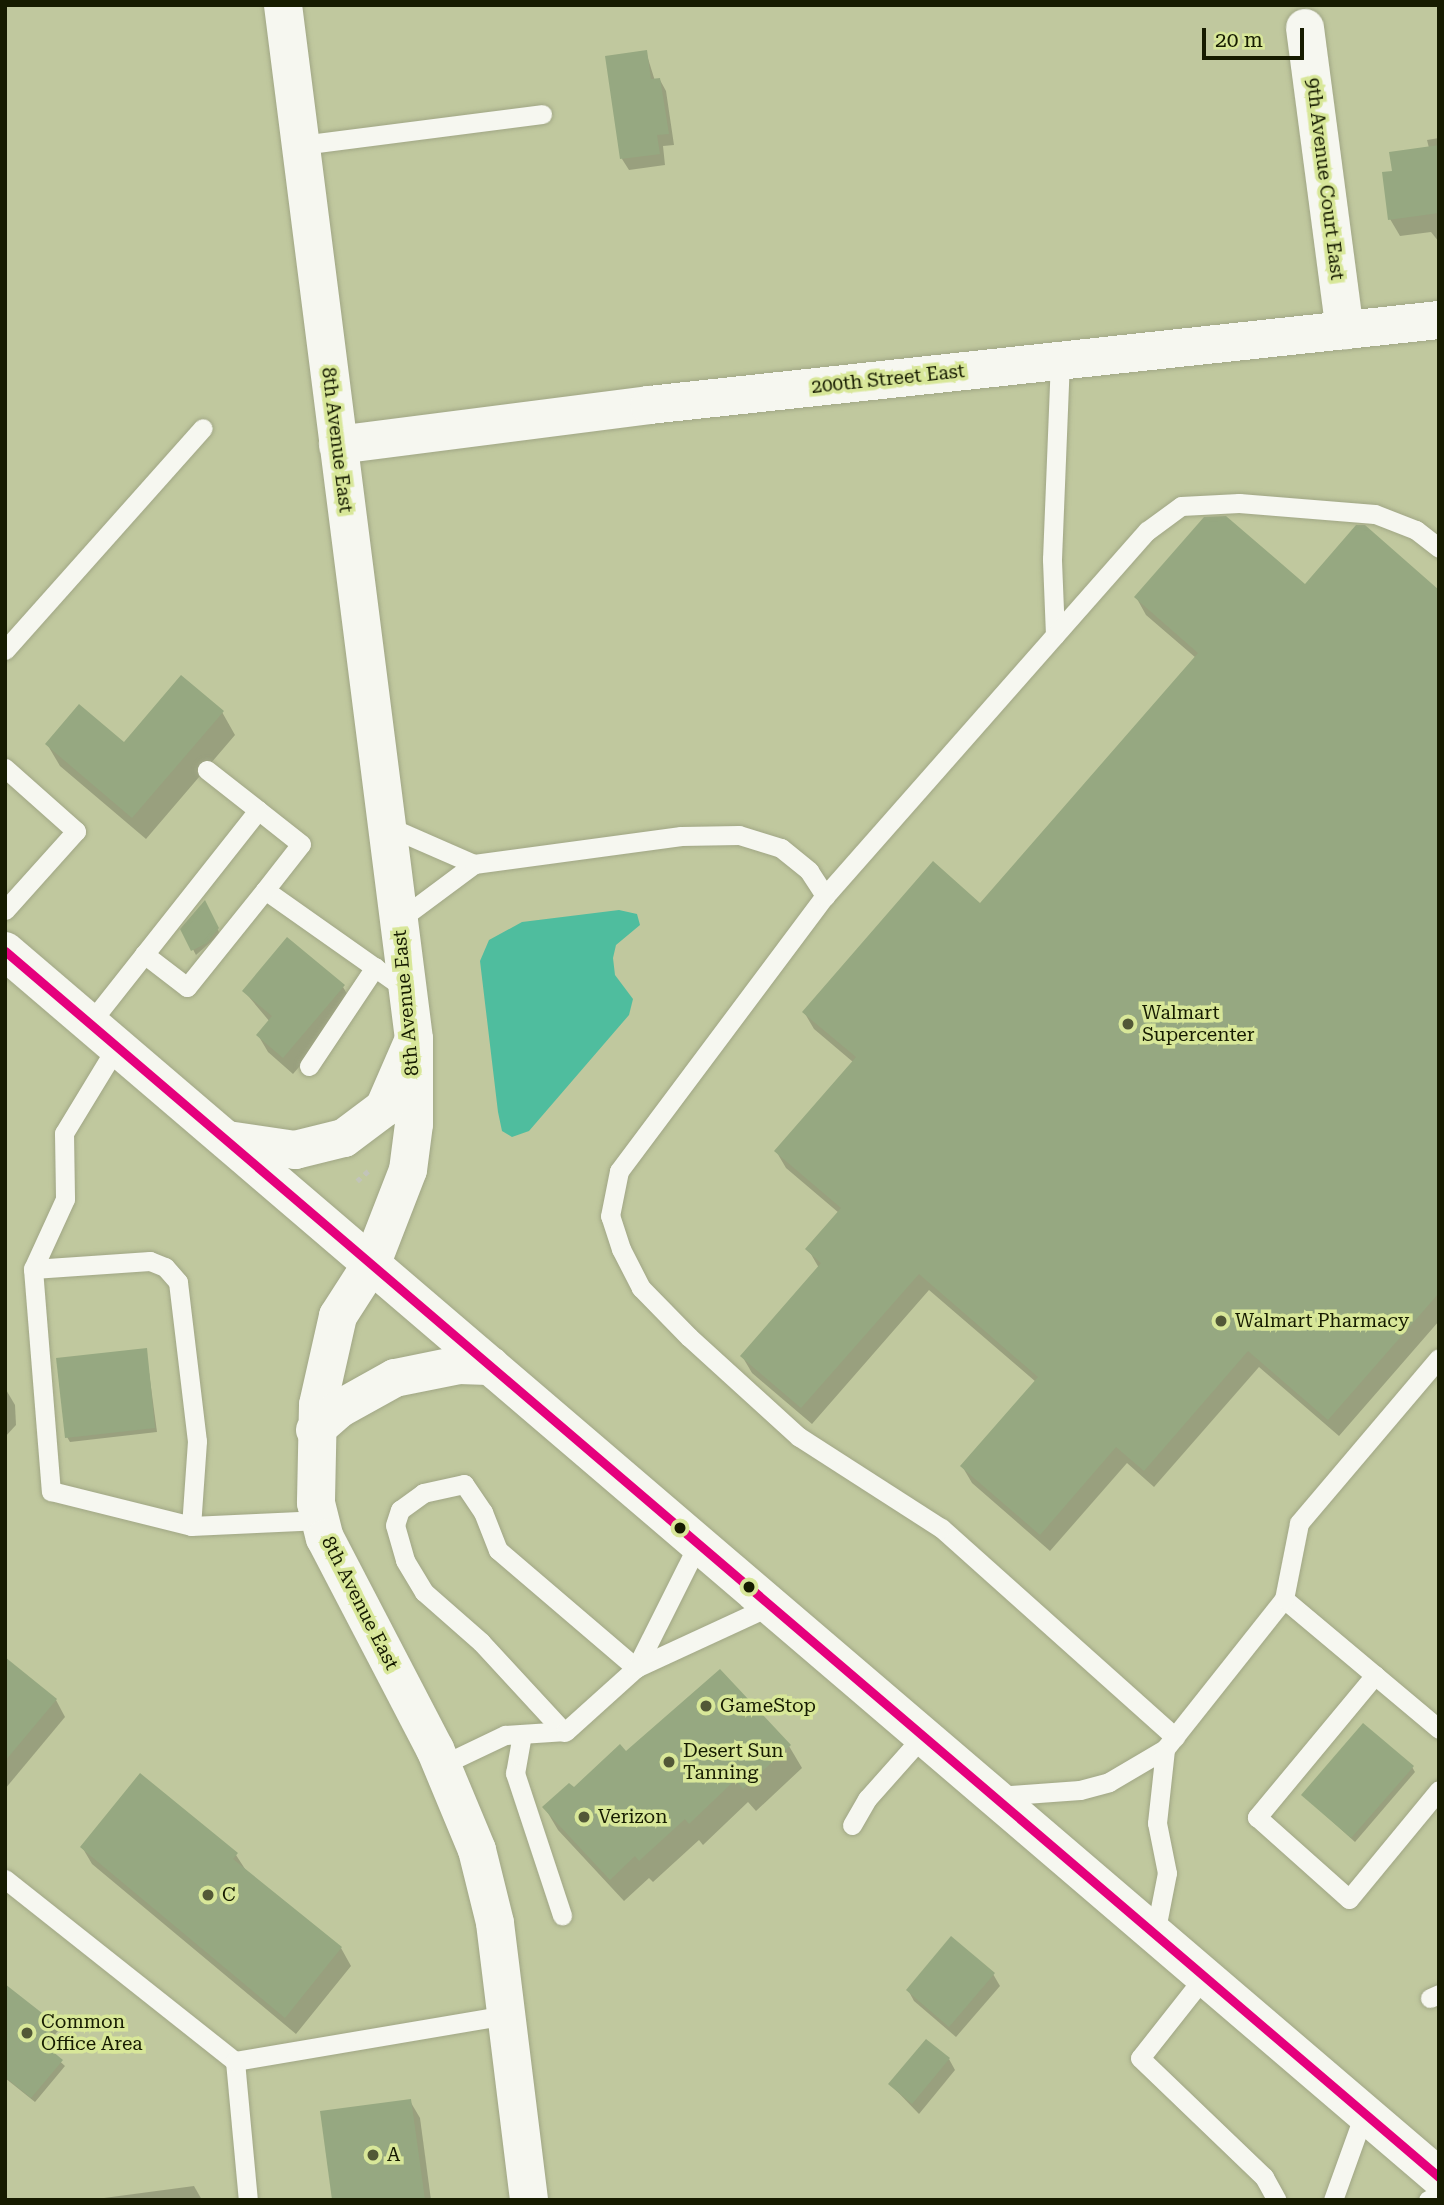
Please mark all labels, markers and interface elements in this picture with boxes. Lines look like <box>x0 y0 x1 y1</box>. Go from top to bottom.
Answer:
scale bar <box>1206 14 1308 58</box>
text: 20 m <box>1215 28 1263 52</box>
street label: 9th Avenue Court East <box>1301 77 1349 281</box>
street label: 200th Street East <box>810 360 966 398</box>
street label: 8th Avenue East <box>317 366 357 514</box>
street label: 8th Avenue East <box>388 929 424 1077</box>
place label: Walmart Supercenter <box>1142 1002 1255 1046</box>
marker: Walmart Supercenter <box>1120 1016 1136 1032</box>
place label: Walmart Pharmacy <box>1235 1310 1409 1332</box>
marker: Walmart Pharmacy <box>1213 1313 1229 1329</box>
unlabelled marker <box>673 1521 687 1535</box>
street label: 8th Avenue East <box>317 1533 403 1673</box>
unlabelled marker <box>742 1580 756 1594</box>
place label: GameStop <box>720 1695 816 1717</box>
marker: GameStop <box>698 1698 714 1714</box>
place label: Desert Sun Tanning <box>683 1740 784 1784</box>
marker: Desert Sun Tanning <box>661 1754 677 1770</box>
place label: Verizon <box>598 1806 667 1828</box>
marker: Verizon <box>576 1809 592 1825</box>
place label: C <box>222 1884 236 1906</box>
marker: C <box>200 1887 216 1903</box>
place label: Common Office Area <box>41 2011 143 2055</box>
marker: Common Office Area <box>19 2025 35 2041</box>
place label: A <box>387 2144 400 2166</box>
marker: A <box>365 2147 381 2163</box>

